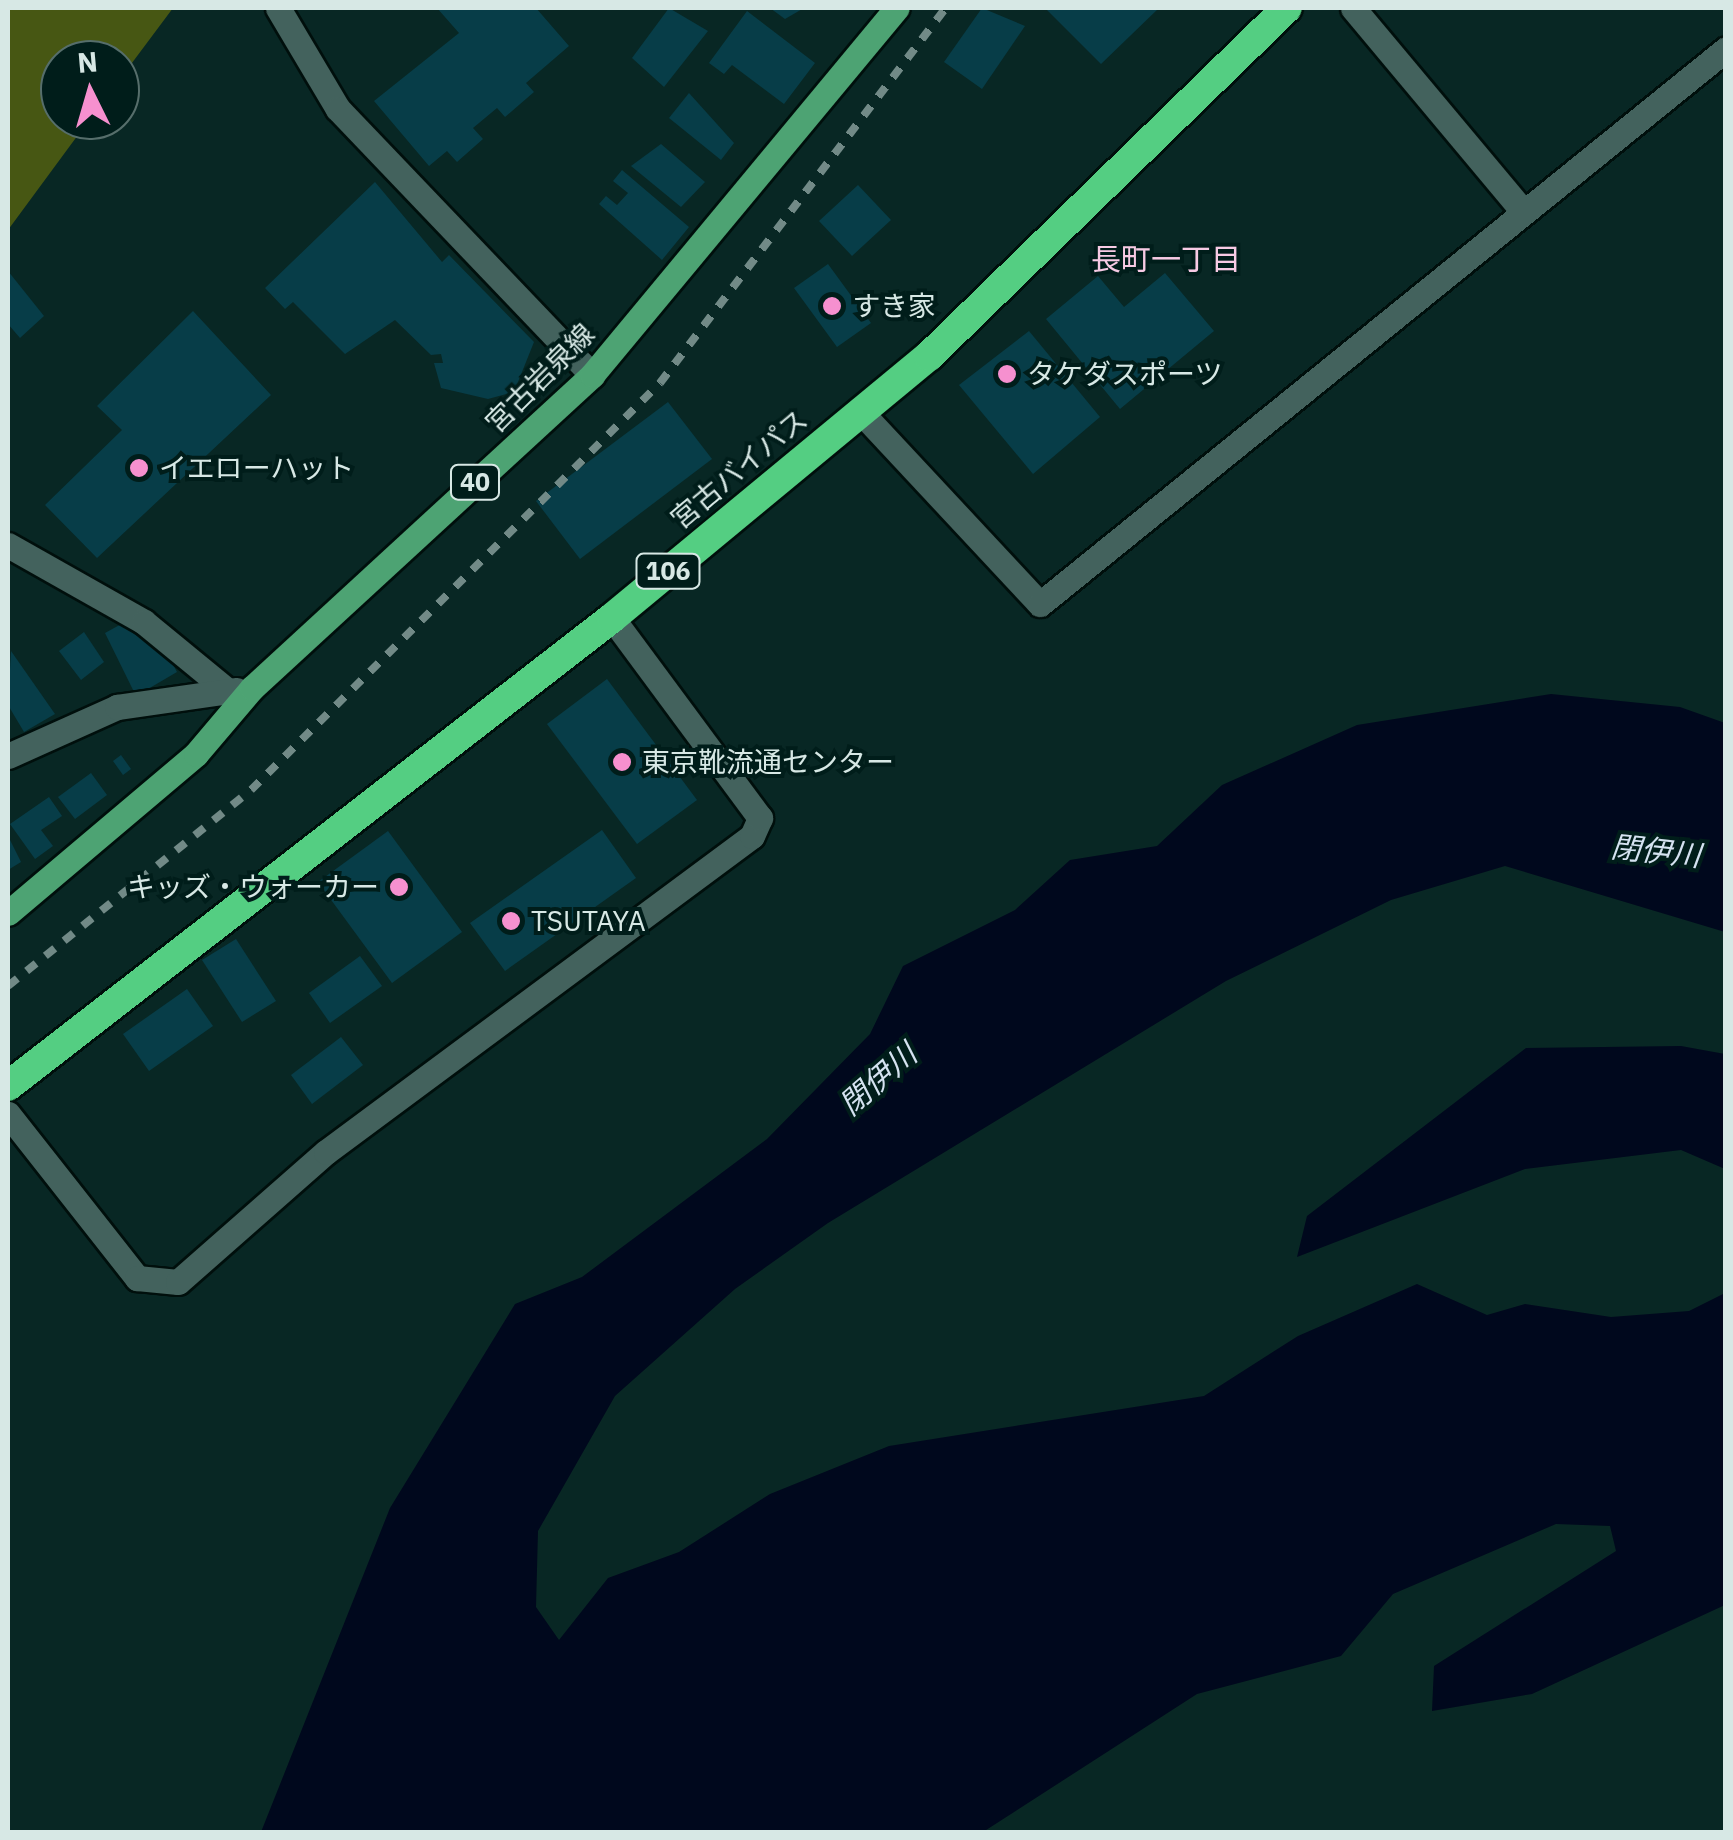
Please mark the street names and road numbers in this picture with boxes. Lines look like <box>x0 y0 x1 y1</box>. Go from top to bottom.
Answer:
street label: 宮古岩泉線 <box>479 317 601 439</box>
street label: 宮古バイパス <box>664 402 814 536</box>
road number: 40 <box>450 462 500 502</box>
road number: 106 <box>636 551 700 591</box>

